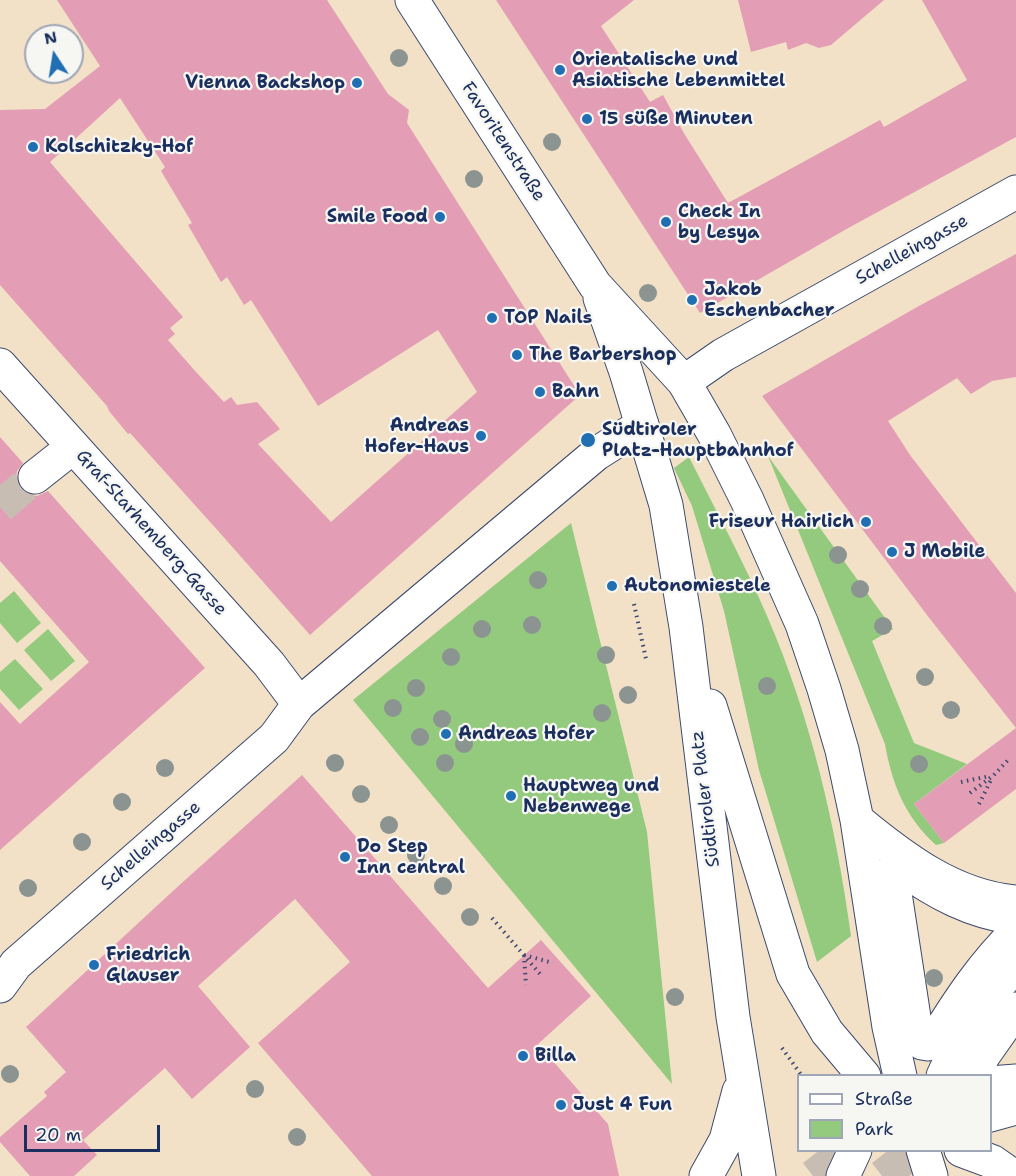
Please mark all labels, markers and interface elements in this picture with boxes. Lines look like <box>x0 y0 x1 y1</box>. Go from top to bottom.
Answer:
north arrow <box>24 24 84 84</box>
text: N <box>42 26 59 49</box>
place label: Orientalische und Asiatische Lebenmittel <box>572 49 785 92</box>
marker: Orientalische und Asiatische Lebenmittel <box>553 63 567 77</box>
place label: Vienna Backshop <box>185 72 345 94</box>
marker: Vienna Backshop <box>350 76 364 90</box>
street label: Favoritenstraße <box>456 78 550 206</box>
place label: 15 süße Minuten <box>599 108 753 130</box>
marker: 15 süße Minuten <box>580 112 594 126</box>
place label: Kolschitzky-Hof <box>45 136 193 158</box>
marker: Kolschitzky-Hof <box>26 140 40 154</box>
place label: Check In by Lesya <box>678 201 761 244</box>
place label: Smile Food <box>327 206 428 228</box>
marker: Smile Food <box>433 210 447 224</box>
street label: Schelleingasse <box>852 210 972 290</box>
marker: Check In by Lesya <box>659 215 673 229</box>
place label: Jakob Eschenbacher <box>704 279 835 322</box>
marker: Jakob Eschenbacher <box>685 293 699 307</box>
place label: TOP Nails <box>504 307 592 329</box>
marker: TOP Nails <box>485 311 499 325</box>
place label: The Barbershop <box>529 344 677 366</box>
marker: The Barbershop <box>510 348 524 362</box>
place label: Bahn <box>552 381 599 403</box>
marker: Bahn <box>533 385 547 399</box>
place label: Andreas Hofer-Haus <box>365 415 469 458</box>
place label: Südtiroler Platz-Hauptbahnhof <box>602 419 794 462</box>
marker: Andreas Hofer-Haus <box>474 429 488 443</box>
marker: Südtiroler Platz-Hauptbahnhof <box>579 431 597 449</box>
street label: Graf-Starhemberg-Gasse <box>71 446 231 620</box>
place label: Friseur Hairlich <box>709 511 854 533</box>
marker: Friseur Hairlich <box>859 515 873 529</box>
place label: J Mobile <box>904 541 985 563</box>
marker: J Mobile <box>885 545 899 559</box>
place label: Autonomiestele <box>624 575 771 597</box>
marker: Autonomiestele <box>605 579 619 593</box>
place label: Andreas Hofer <box>458 723 595 745</box>
marker: Andreas Hofer <box>439 727 453 741</box>
street label: Südtiroler Platz <box>687 730 725 868</box>
place label: Hauptweg und Nebenwege <box>523 775 659 818</box>
marker: Hauptweg und Nebenwege <box>504 789 518 803</box>
street label: Schelleingasse <box>97 797 205 895</box>
place label: Do Step Inn central <box>357 836 465 878</box>
marker: Do Step Inn central <box>338 850 352 864</box>
place label: Friedrich Glauser <box>106 944 190 986</box>
marker: Friedrich Glauser <box>87 958 101 972</box>
place label: Billa <box>535 1045 576 1067</box>
marker: Billa <box>516 1049 530 1063</box>
legend <box>797 1074 992 1152</box>
text: Straße <box>855 1087 913 1111</box>
place label: Just 4 Fun <box>573 1094 672 1116</box>
marker: Just 4 Fun <box>554 1098 568 1112</box>
scale bar <box>27 1113 164 1151</box>
text: Park <box>855 1117 894 1141</box>
text: 20 m <box>35 1123 81 1147</box>

